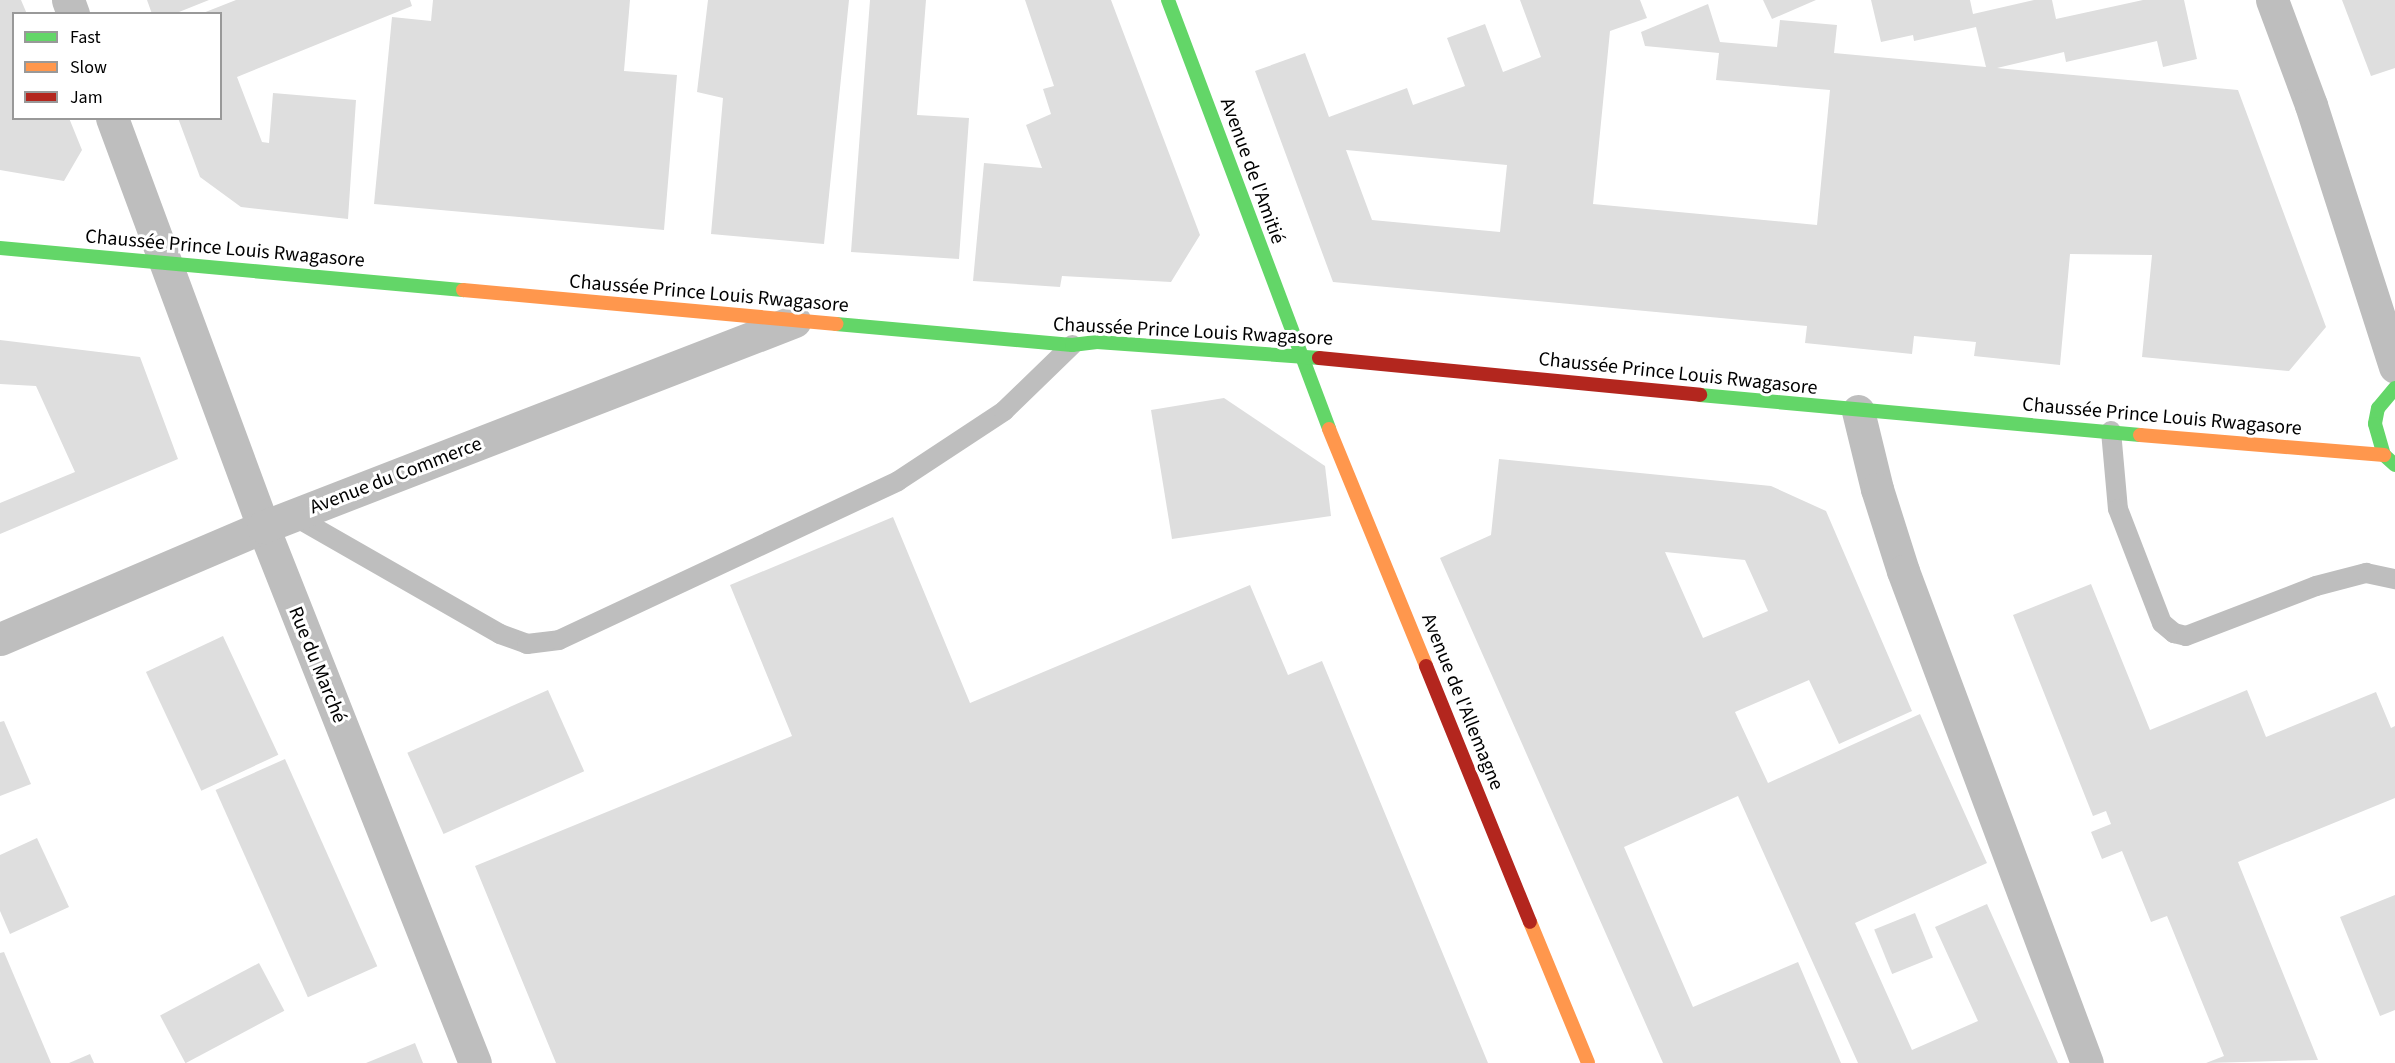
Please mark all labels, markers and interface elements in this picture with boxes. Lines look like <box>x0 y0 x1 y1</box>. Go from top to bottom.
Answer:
legend <box>12 12 222 120</box>
text: Fast <box>70 25 101 50</box>
text: Slow <box>70 55 107 80</box>
text: Jam <box>70 85 103 110</box>
street label: Avenue de l'Amitié <box>1214 95 1290 247</box>
street label: Chaussée Prince Louis Rwagasore <box>84 225 366 273</box>
street label: Chaussée Prince Louis Rwagasore <box>568 270 850 318</box>
street label: Chaussée Prince Louis Rwagasore <box>1052 313 1334 351</box>
street label: Chaussée Prince Louis Rwagasore <box>1537 347 1819 401</box>
street label: Chaussée Prince Louis Rwagasore <box>2021 393 2303 441</box>
street label: Avenue du Commerce <box>307 432 485 520</box>
street label: Rue du Marché <box>283 603 351 727</box>
street label: Avenue de l'Allemagne <box>1416 610 1508 794</box>

